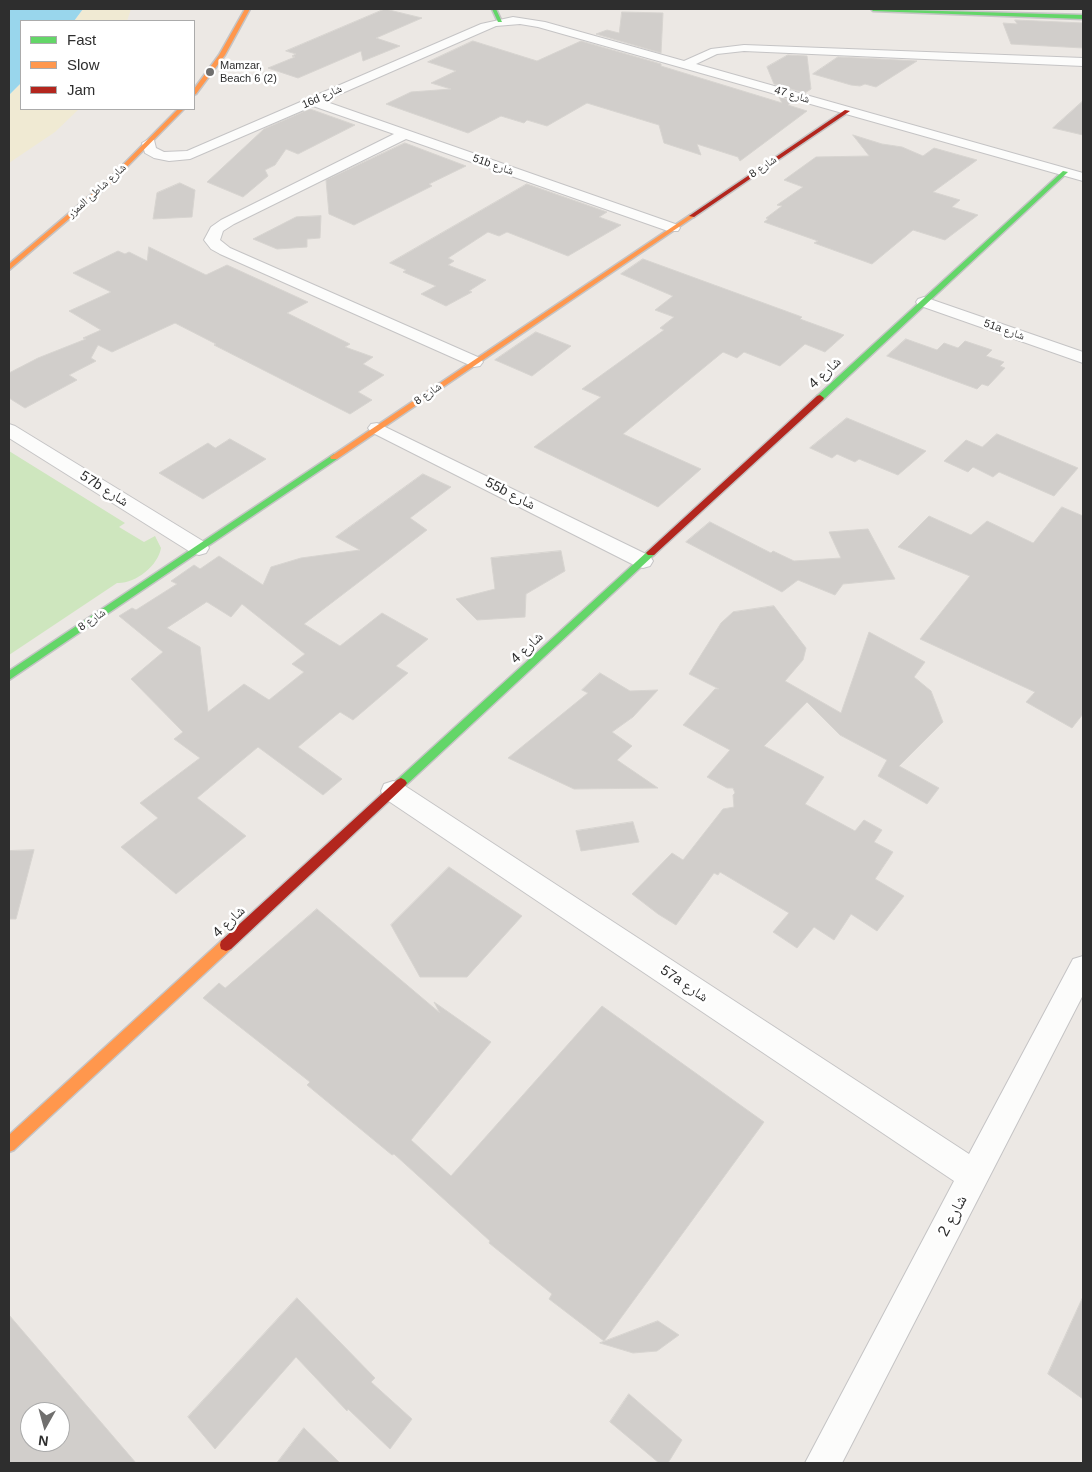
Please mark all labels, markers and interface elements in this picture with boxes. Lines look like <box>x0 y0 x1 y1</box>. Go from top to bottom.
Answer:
legend <box>20 20 195 110</box>
text: Fast <box>67 31 96 48</box>
text: Slow <box>67 56 100 73</box>
place label: Mamzar, Beach 6 (2) <box>220 59 277 85</box>
marker: Mamzar, Beach 6 (2) <box>204 66 216 78</box>
text: Jam <box>67 81 95 98</box>
street label: 16d شارع <box>300 82 344 112</box>
street label: شارع 47 <box>773 84 811 106</box>
street label: 51b شارع <box>471 152 515 178</box>
street label: شارع 8 <box>747 153 779 181</box>
street label: شارع شاطئ الممزر <box>65 161 129 221</box>
street label: 51a شارع <box>982 317 1026 343</box>
street label: شارع 4 <box>805 354 845 392</box>
street label: شارع 8 <box>412 380 444 408</box>
street label: 57b شارع <box>77 468 131 510</box>
street label: 55b شارع <box>482 474 538 514</box>
street label: شارع 8 <box>76 606 108 634</box>
street label: شارع 4 <box>507 629 547 667</box>
street label: شارع 4 <box>209 903 249 941</box>
street label: 57a شارع <box>657 962 711 1006</box>
street label: شارع 2 <box>934 1192 972 1240</box>
north arrow <box>20 1402 70 1452</box>
text: N <box>37 1432 49 1449</box>

